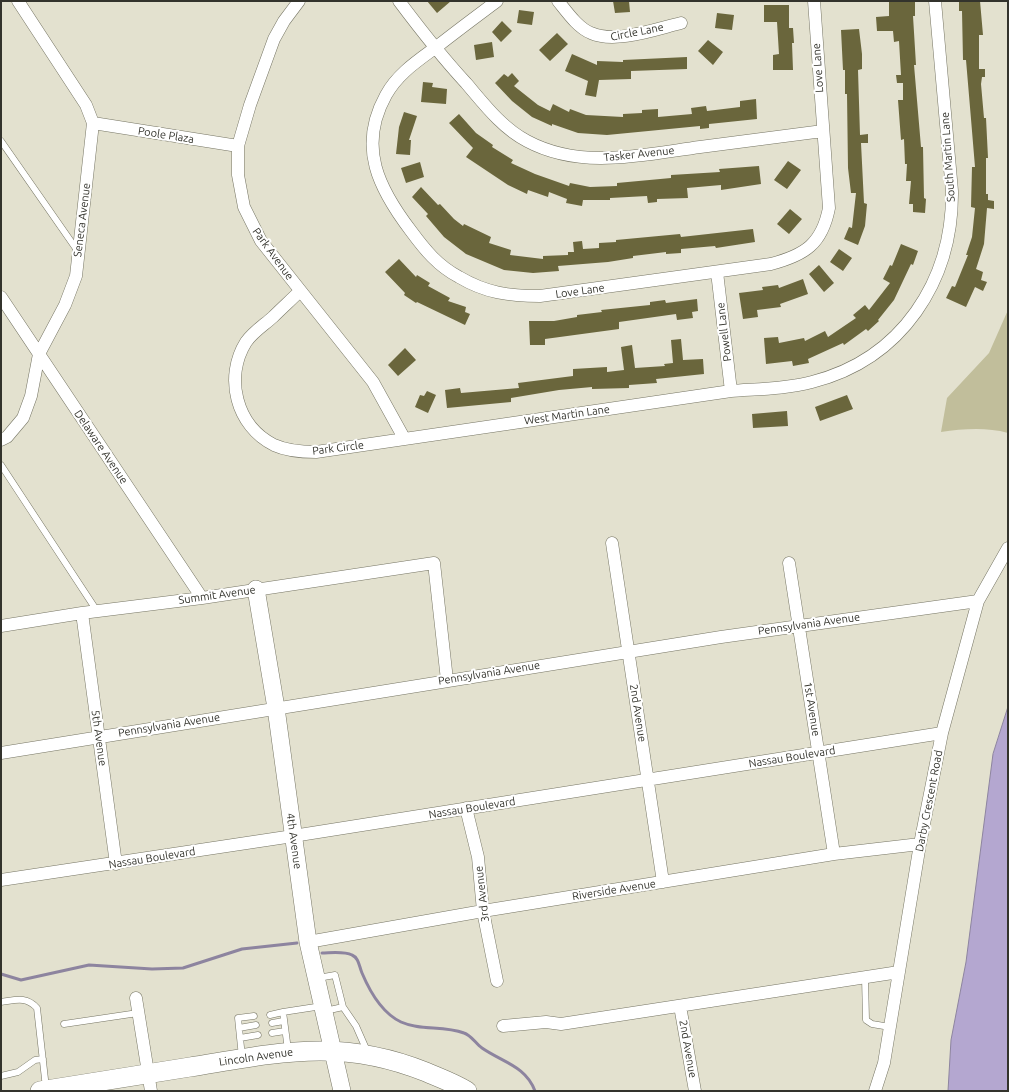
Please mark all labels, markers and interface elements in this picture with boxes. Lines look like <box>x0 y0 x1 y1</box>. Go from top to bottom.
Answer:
street label: Circle Lane <box>609 20 665 44</box>
street label: Love Lane <box>810 43 826 93</box>
street label: South Martin Lane <box>938 111 958 203</box>
street label: Poole Plaza <box>137 124 195 146</box>
street label: Tasker Avenue <box>603 144 675 164</box>
street label: Seneca Avenue <box>71 182 93 258</box>
street label: Park Avenue <box>250 225 296 283</box>
street label: Love Lane <box>555 281 605 301</box>
street label: Powell Lane <box>714 302 734 362</box>
street label: West Martin Lane <box>523 402 611 428</box>
street label: Delaware Avenue <box>71 408 131 486</box>
street label: Park Circle <box>311 438 365 458</box>
street label: Summit Avenue <box>178 583 256 607</box>
street label: Pennsylvania Avenue <box>757 610 861 638</box>
street label: Pennsylvania Avenue <box>437 658 541 688</box>
street label: 1st Avenue <box>801 681 823 737</box>
street label: 2nd Avenue <box>627 683 649 743</box>
street label: 5th Avenue <box>89 709 109 767</box>
street label: Pennsylvania Avenue <box>117 710 221 740</box>
street label: Nassau Boulevard <box>748 744 836 770</box>
street label: Darby Crescent Road <box>913 749 945 853</box>
street label: Nassau Boulevard <box>428 795 516 821</box>
street label: 4th Avenue <box>284 812 304 870</box>
street label: Nassau Boulevard <box>108 845 196 871</box>
street label: 3rd Avenue <box>472 865 492 923</box>
street label: Riverside Avenue <box>571 877 657 903</box>
street label: 2nd Avenue <box>676 1019 700 1079</box>
street label: Lincoln Avenue <box>218 1045 294 1069</box>

